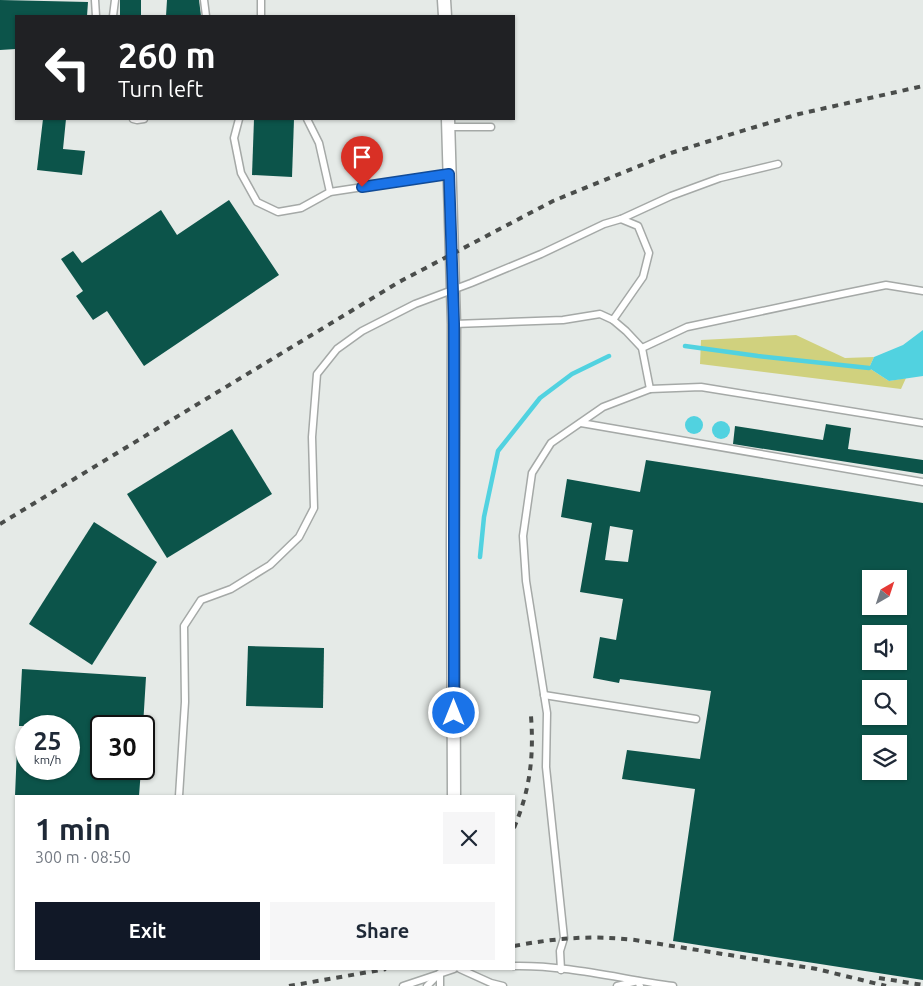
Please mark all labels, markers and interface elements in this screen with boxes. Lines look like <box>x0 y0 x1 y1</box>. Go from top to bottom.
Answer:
icon: left <box>35 35 100 100</box>
text: 260 m <box>118 35 216 75</box>
text: Turn left <box>118 76 203 101</box>
pin <box>341 136 383 187</box>
icon: arrive <box>348 143 376 171</box>
north arrow <box>862 570 908 615</box>
map controls <box>862 570 907 780</box>
button: sound <box>862 625 907 670</box>
button: search <box>862 680 907 725</box>
position arrow <box>427 686 479 738</box>
speed limit sign: 30 <box>90 715 155 780</box>
text: 25 <box>33 727 62 755</box>
button: layers <box>862 735 907 780</box>
text: km/h <box>34 753 61 766</box>
text: 1 min <box>35 812 111 846</box>
button: close <box>443 812 495 864</box>
text: 300 m · 08:50 <box>35 848 131 866</box>
button: Exit <box>35 902 260 960</box>
button: Share <box>270 902 495 960</box>

